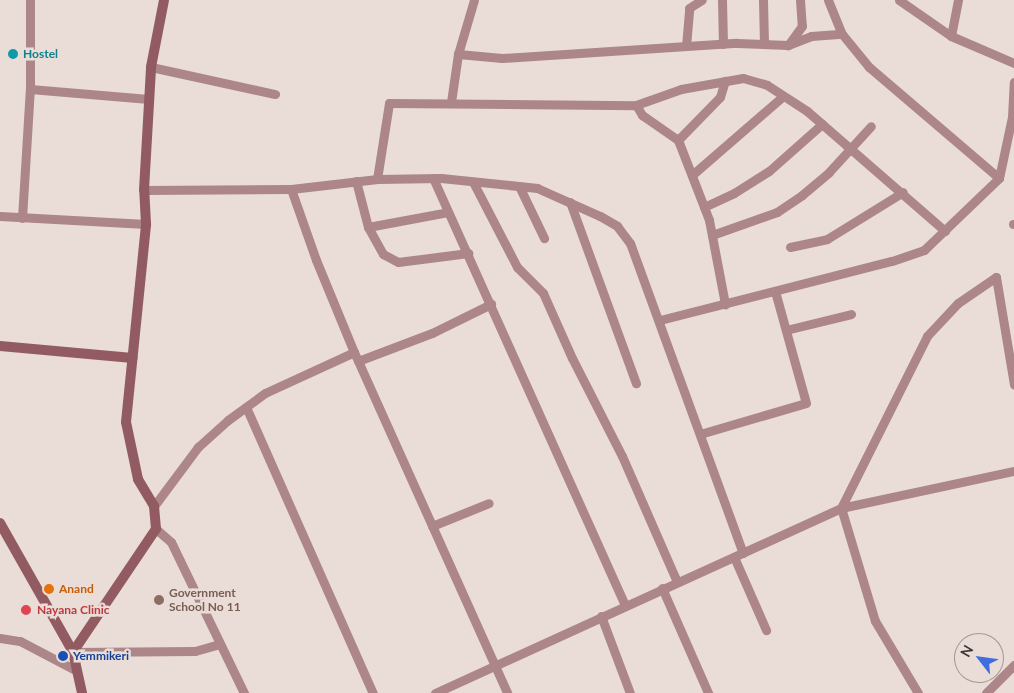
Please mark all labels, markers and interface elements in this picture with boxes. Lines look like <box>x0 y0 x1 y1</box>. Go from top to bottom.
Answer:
place label: Hostel <box>23 47 58 61</box>
marker: Hostel <box>7 48 19 60</box>
place label: Anand <box>59 582 94 596</box>
marker: Anand <box>43 583 55 595</box>
place label: Government School No 11 <box>169 586 241 614</box>
marker: Government School No 11 <box>153 594 165 606</box>
marker: Nayana Clinic <box>19 603 33 617</box>
place label: Nayana Clinic <box>37 603 110 617</box>
north arrow <box>954 633 1004 683</box>
text: N <box>956 642 976 660</box>
place label: Yemmikeri <box>73 649 129 663</box>
marker: Yemmikeri <box>57 650 69 662</box>

